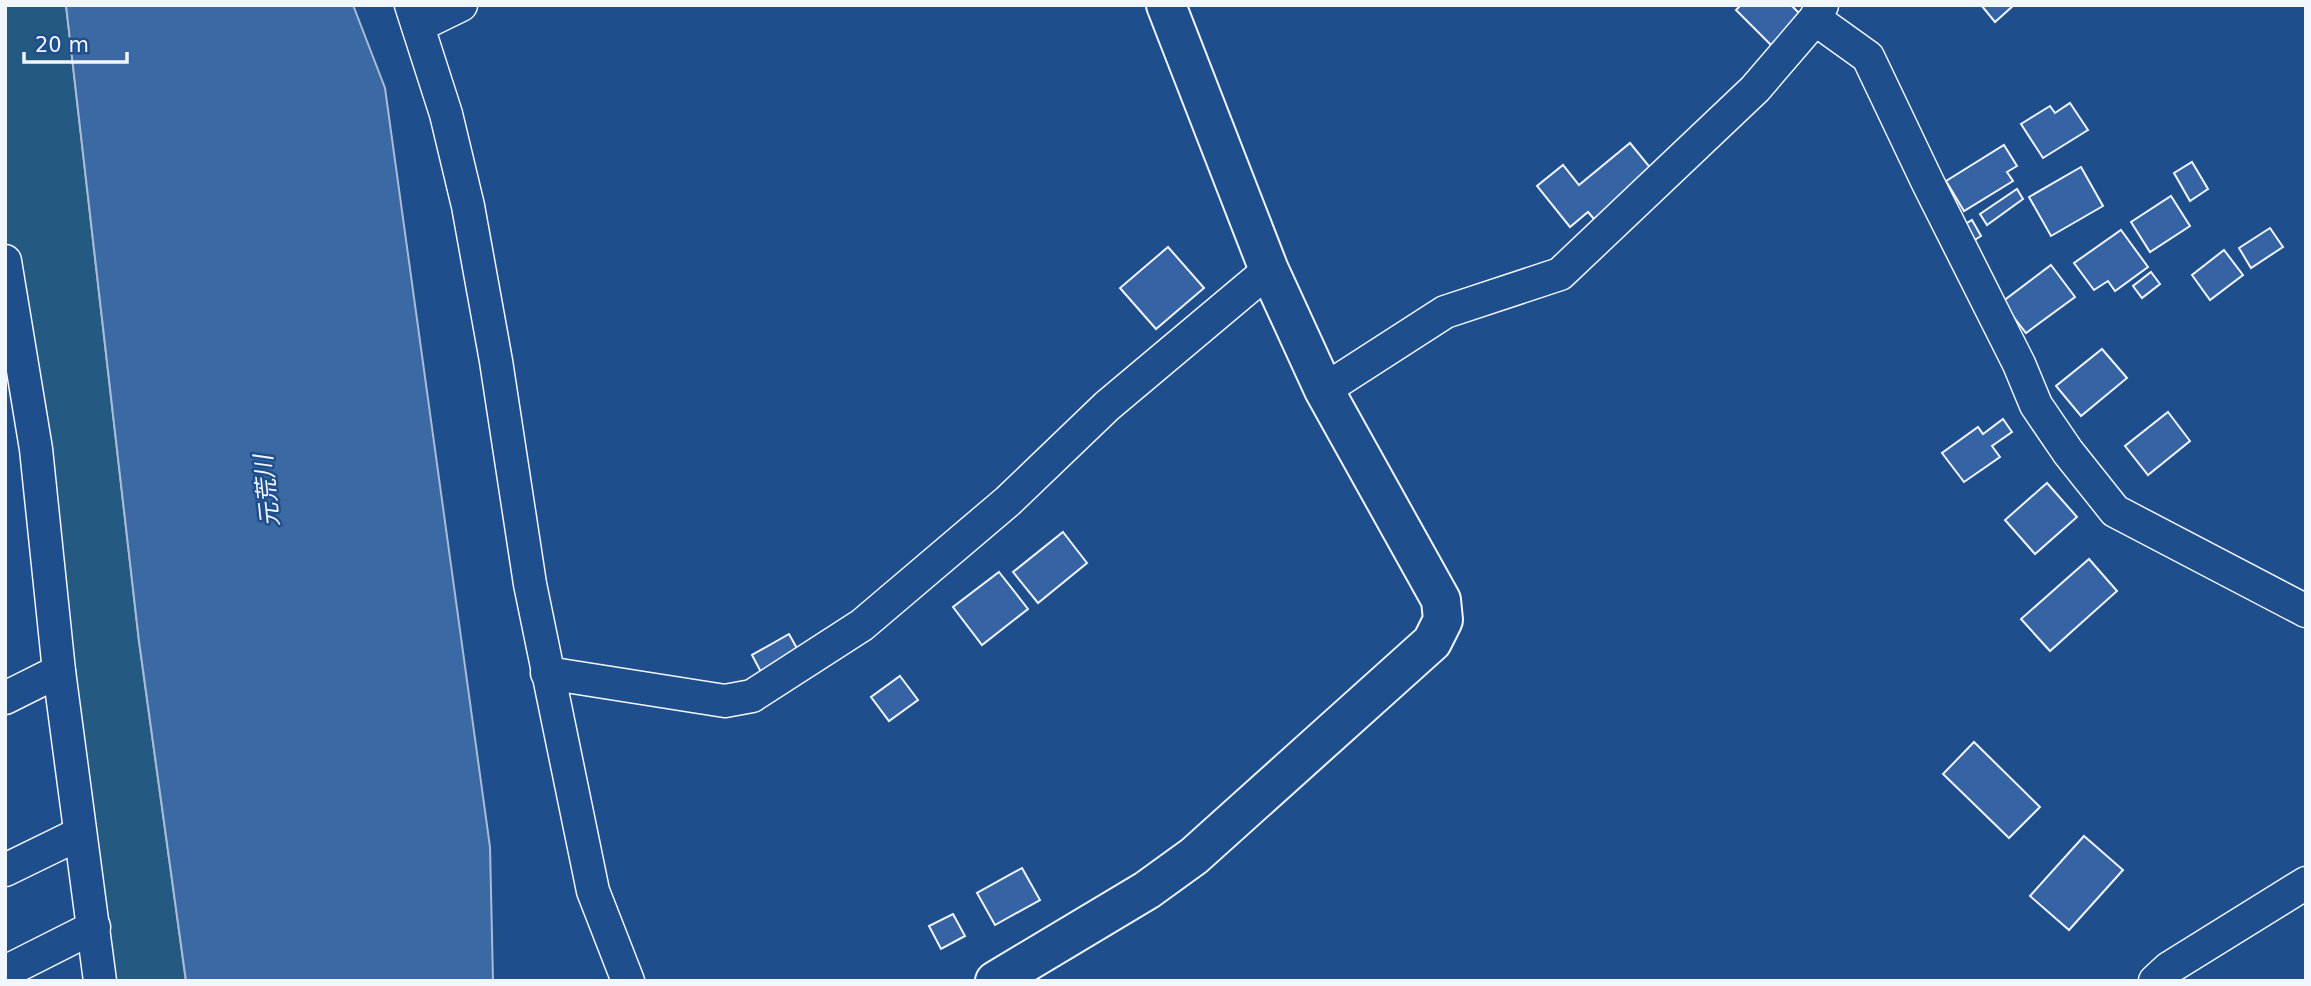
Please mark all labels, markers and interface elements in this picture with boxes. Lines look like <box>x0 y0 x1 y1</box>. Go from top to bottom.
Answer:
scale bar <box>24 21 128 65</box>
text: 20 m <box>35 33 89 57</box>
water label: 元荒川 <box>249 451 285 528</box>

